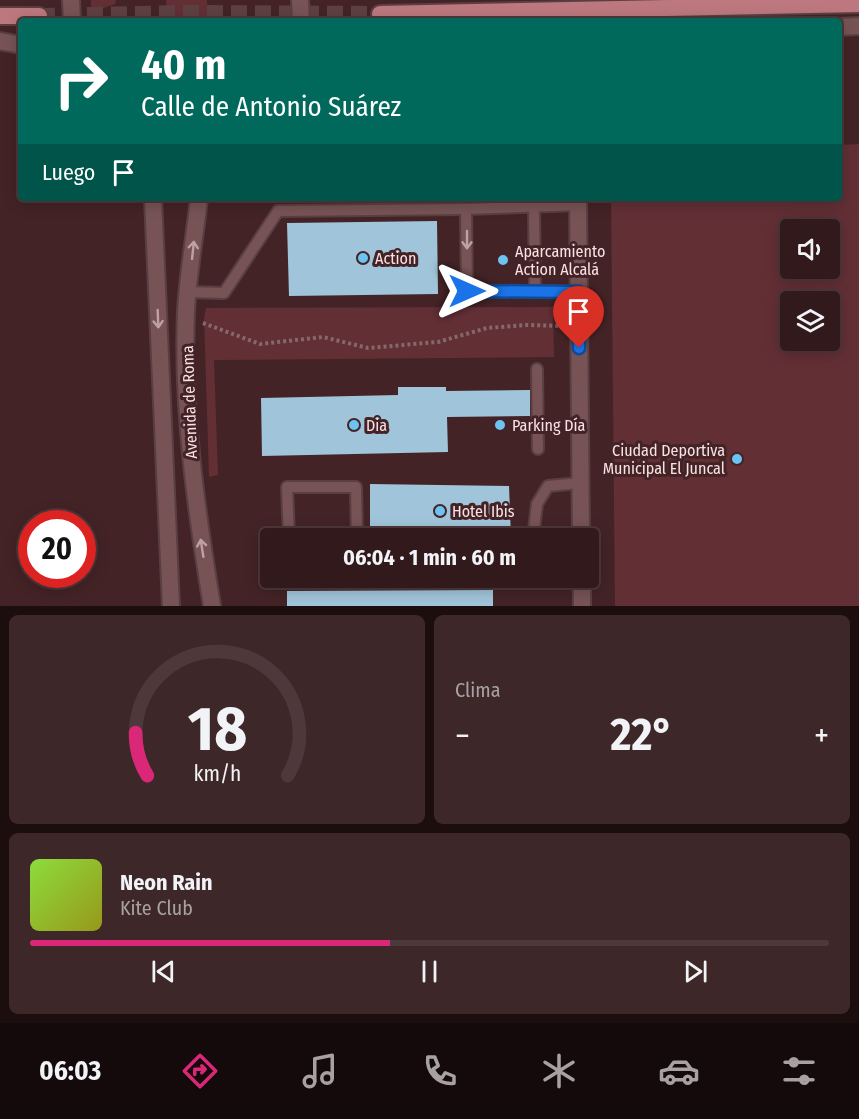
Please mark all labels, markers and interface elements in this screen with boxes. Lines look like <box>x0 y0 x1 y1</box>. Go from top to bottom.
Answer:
text: 40 m <box>141 40 226 90</box>
icon: right <box>42 42 120 120</box>
text: Calle de Antonio Suárez <box>141 91 401 123</box>
icon: arrive <box>107 156 140 189</box>
text: Luego <box>42 159 95 186</box>
map controls <box>780 219 840 351</box>
button: sound <box>780 219 840 279</box>
one-way arrow <box>461 230 473 250</box>
one-way arrow <box>188 240 199 260</box>
place label: Aparcamiento Action Alcalá <box>515 242 605 279</box>
place label: Action <box>375 249 416 268</box>
marker: Action <box>356 251 370 265</box>
marker: Aparcamiento Action Alcalá <box>496 253 510 267</box>
position arrow <box>435 259 499 323</box>
pin <box>553 286 604 348</box>
button: layers <box>780 291 840 351</box>
icon: arrive <box>562 295 595 328</box>
one-way arrow <box>153 309 164 329</box>
street label: Avenida de Roma <box>178 345 201 459</box>
place label: Dia <box>366 416 387 435</box>
place label: Parking Día <box>512 416 585 435</box>
marker: Dia <box>347 418 361 432</box>
marker: Parking Día <box>493 418 507 432</box>
place label: Ciudad Deportiva Municipal El Juncal <box>603 441 725 478</box>
marker: Ciudad Deportiva Municipal El Juncal <box>730 452 744 466</box>
place label: Hotel Ibis <box>452 502 515 521</box>
marker: Hotel Ibis <box>433 504 447 518</box>
speed limit sign: 20 <box>18 510 96 588</box>
one-way arrow <box>196 539 207 559</box>
text: 06:04 · 1 min · 60 m <box>343 544 516 571</box>
text: Clima <box>455 678 500 702</box>
text: 18 <box>187 692 247 767</box>
text: 22° <box>611 708 673 762</box>
text: − <box>455 716 470 756</box>
text: + <box>814 716 829 756</box>
text: km/h <box>193 762 241 788</box>
text: Neon Rain <box>120 869 213 896</box>
text: Kite Club <box>120 896 193 920</box>
icon: previous <box>147 955 180 988</box>
icon: pause <box>413 955 446 988</box>
icon: next <box>679 955 712 988</box>
icon: directions <box>179 1050 221 1092</box>
icon: music <box>299 1050 341 1092</box>
icon: phone <box>419 1050 461 1092</box>
icon: climate <box>538 1050 580 1092</box>
icon: car <box>658 1050 700 1092</box>
icon: filters <box>778 1050 820 1092</box>
text: 06:03 <box>39 1055 101 1087</box>

